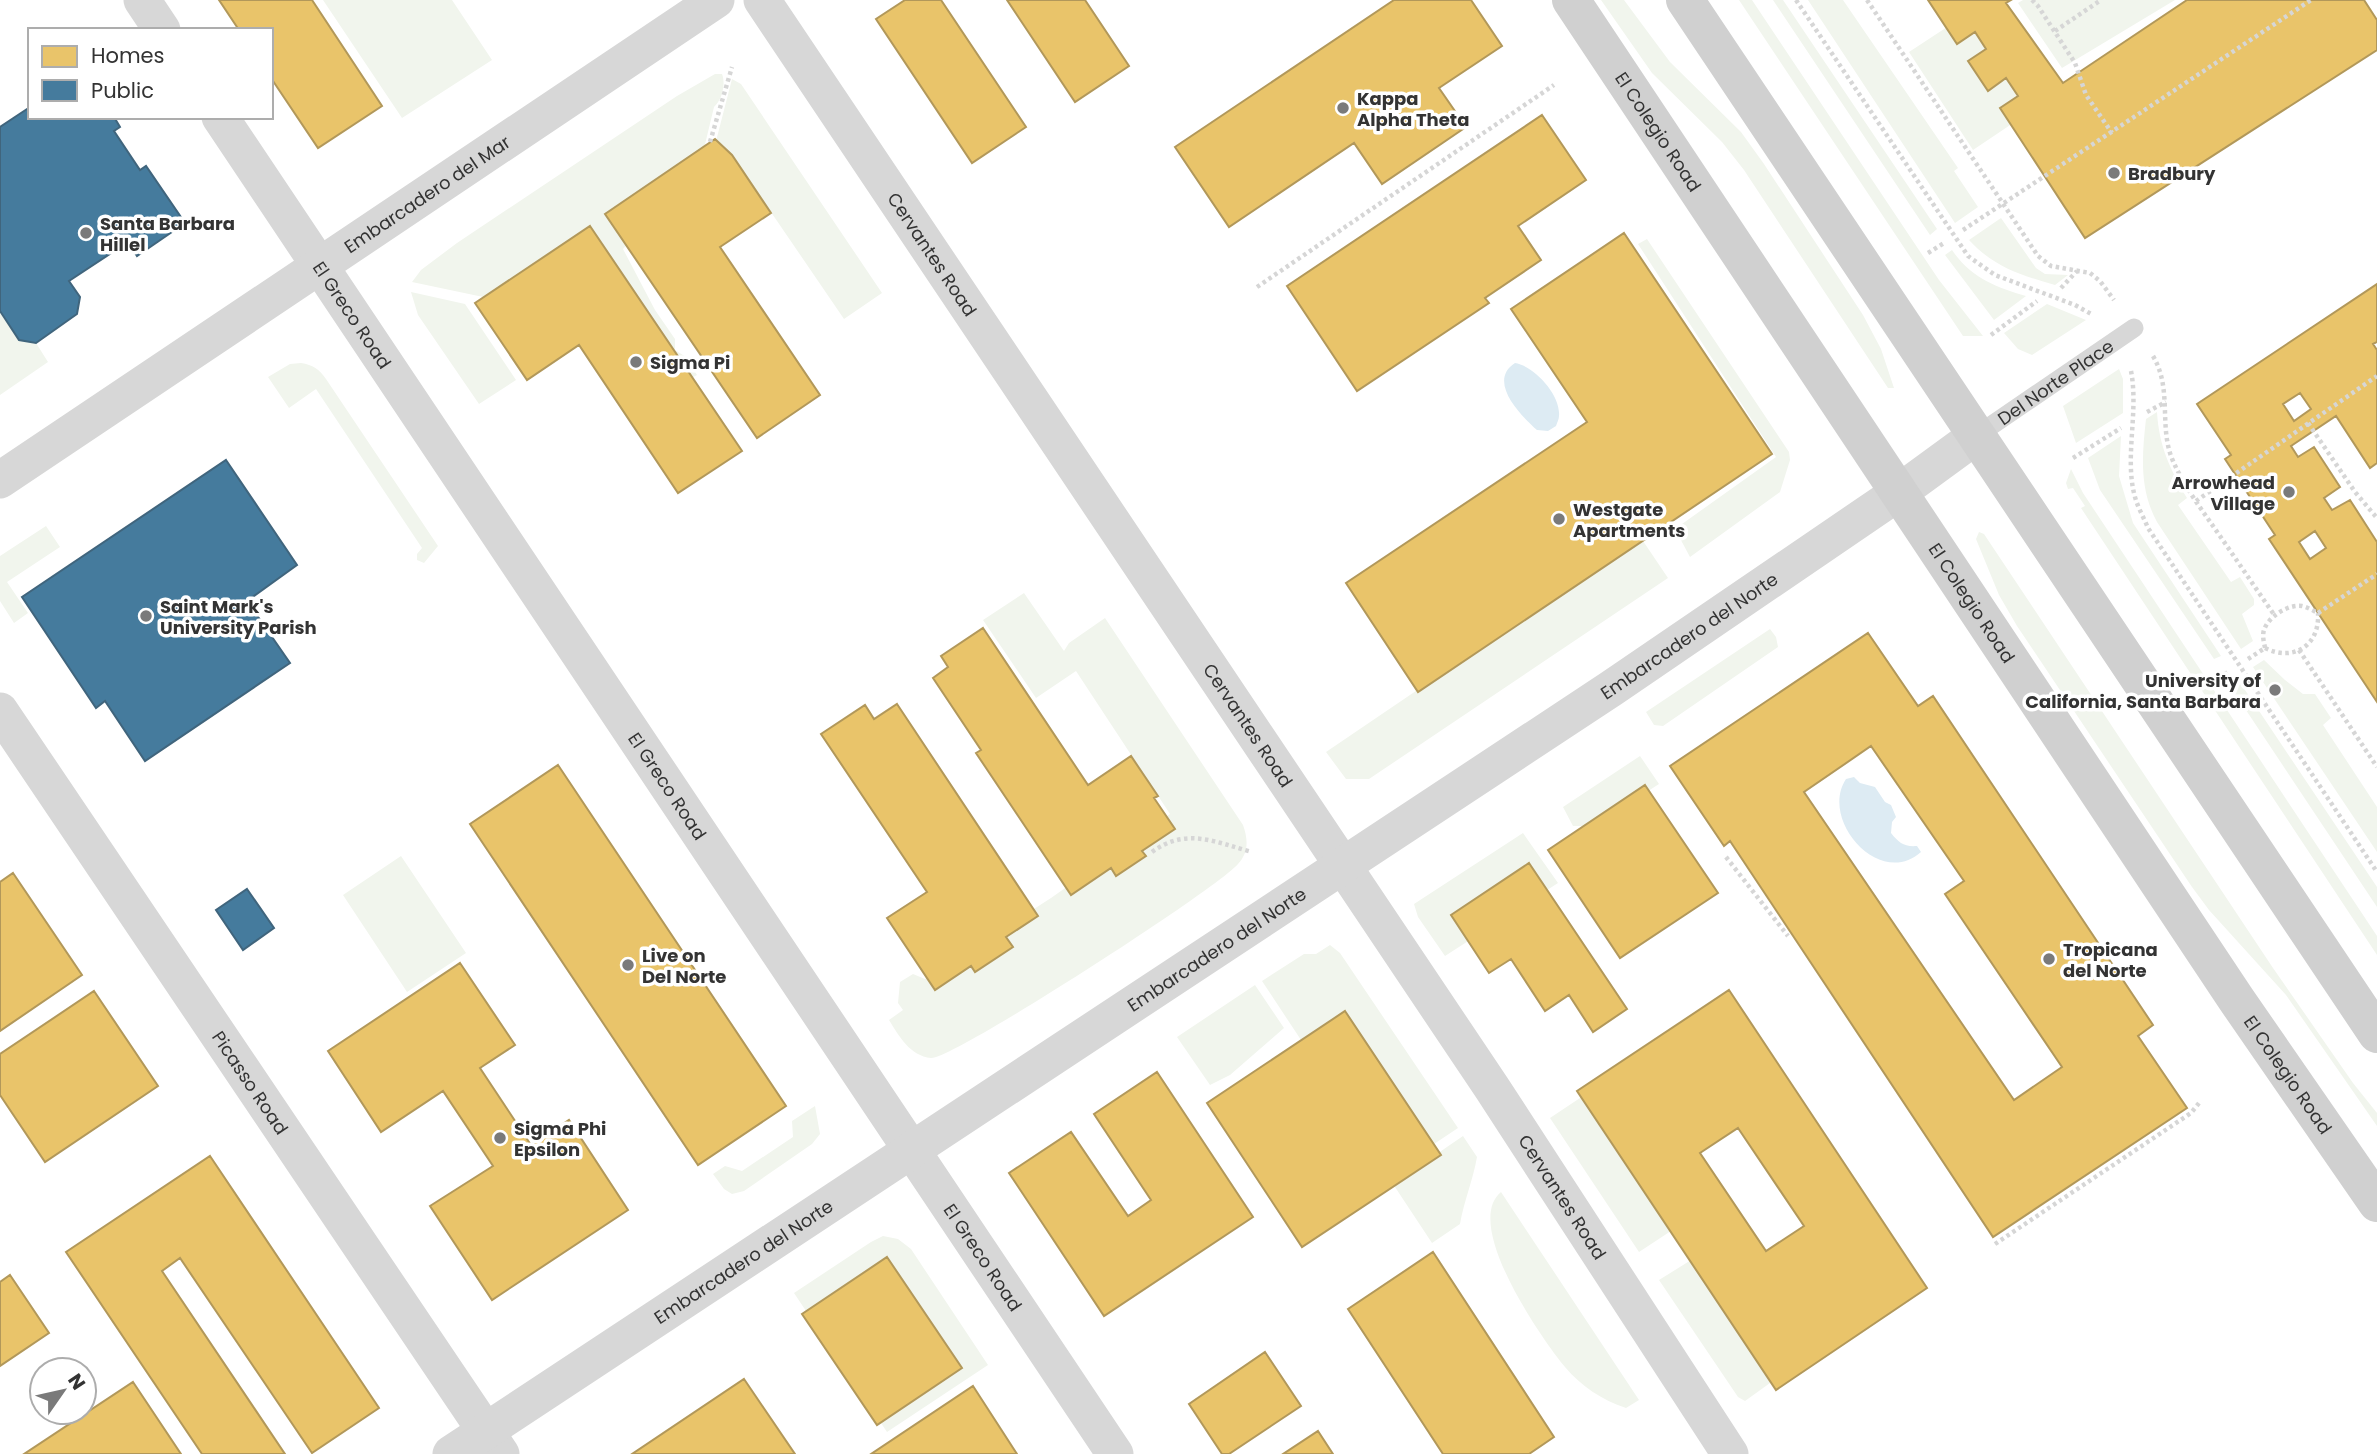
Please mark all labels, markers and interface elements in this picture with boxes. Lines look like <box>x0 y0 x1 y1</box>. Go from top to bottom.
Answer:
legend <box>28 28 273 119</box>
text: Homes <box>91 41 165 70</box>
street label: El Colegio Road <box>1610 67 1708 196</box>
text: Public <box>91 76 154 105</box>
place label: Kappa Alpha Theta <box>1357 86 1469 132</box>
marker: Kappa Alpha Theta <box>1335 100 1351 116</box>
street label: Embarcadero del Mar <box>339 129 515 259</box>
place label: Bradbury <box>2128 161 2216 186</box>
marker: Bradbury <box>2106 165 2122 181</box>
street label: Cervantes Road <box>882 187 983 321</box>
place label: Santa Barbara Hillel <box>100 211 235 257</box>
marker: Santa Barbara Hillel <box>78 225 94 241</box>
street label: El Greco Road <box>307 256 397 373</box>
street label: Del Norte Place <box>1992 333 2118 430</box>
place label: Sigma Pi <box>650 350 730 375</box>
marker: Sigma Pi <box>628 354 644 370</box>
place label: Arrowhead Village <box>2172 470 2275 516</box>
marker: Arrowhead Village <box>2281 484 2297 500</box>
place label: Westgate Apartments <box>1573 497 1685 543</box>
marker: Westgate Apartments <box>1551 511 1567 527</box>
street label: El Colegio Road <box>1923 538 2021 668</box>
street label: Embarcadero del Norte <box>1595 566 1783 705</box>
place label: Saint Mark's University Parish <box>160 594 317 640</box>
marker: Saint Mark's University Parish <box>138 608 154 624</box>
street label: Cervantes Road <box>1198 658 1299 792</box>
place label: University of California, Santa Barbara <box>2025 668 2262 714</box>
marker: University of California, Santa Barbara <box>2267 682 2283 698</box>
street label: El Greco Road <box>623 727 713 845</box>
street label: Embarcadero del Norte <box>1122 881 1311 1017</box>
place label: Tropicana del Norte <box>2063 937 2158 983</box>
place label: Live on Del Norte <box>642 943 726 989</box>
marker: Tropicana del Norte <box>2041 951 2057 967</box>
marker: Live on Del Norte <box>620 957 636 973</box>
street label: El Colegio Road <box>2238 1010 2338 1139</box>
street label: Picasso Road <box>207 1026 294 1139</box>
place label: Sigma Phi Epsilon <box>514 1116 606 1162</box>
street label: Cervantes Road <box>1513 1129 1613 1264</box>
marker: Sigma Phi Epsilon <box>492 1130 508 1146</box>
street label: Embarcadero del Norte <box>649 1193 838 1329</box>
street label: El Greco Road <box>938 1198 1028 1316</box>
north arrow <box>28 1356 98 1426</box>
text: N <box>61 1368 92 1395</box>

